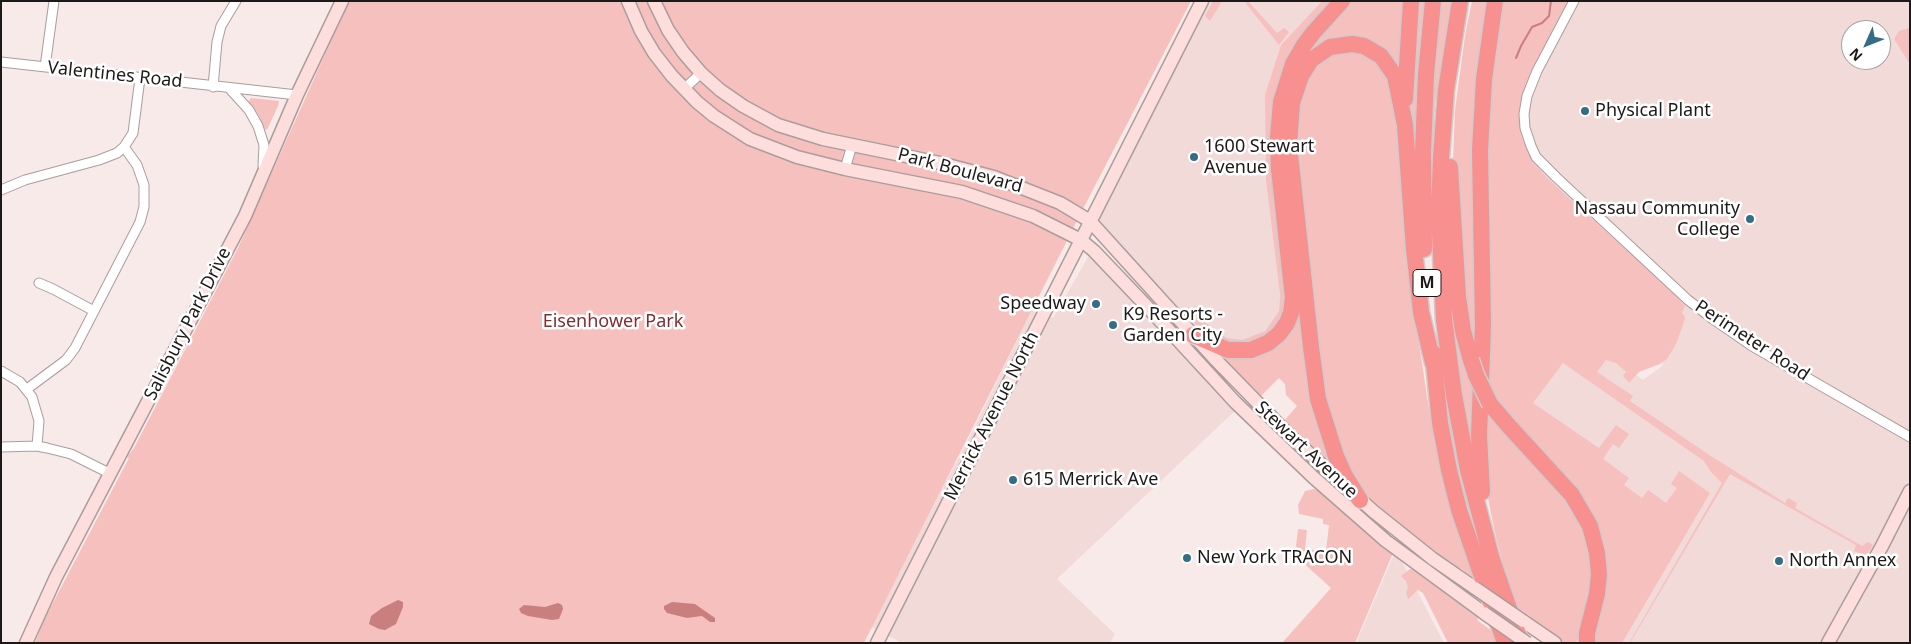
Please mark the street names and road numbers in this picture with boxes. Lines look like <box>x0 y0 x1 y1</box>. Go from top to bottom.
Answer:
street label: Valentines Road <box>47 57 183 93</box>
street label: Park Boulevard <box>895 144 1025 198</box>
street label: Salisbury Park Drive <box>140 244 236 404</box>
road number: M <box>1413 270 1441 296</box>
street label: Perimeter Road <box>1691 296 1813 386</box>
street label: Merrick Avenue North <box>940 328 1044 504</box>
street label: Stewart Avenue <box>1250 397 1362 503</box>

